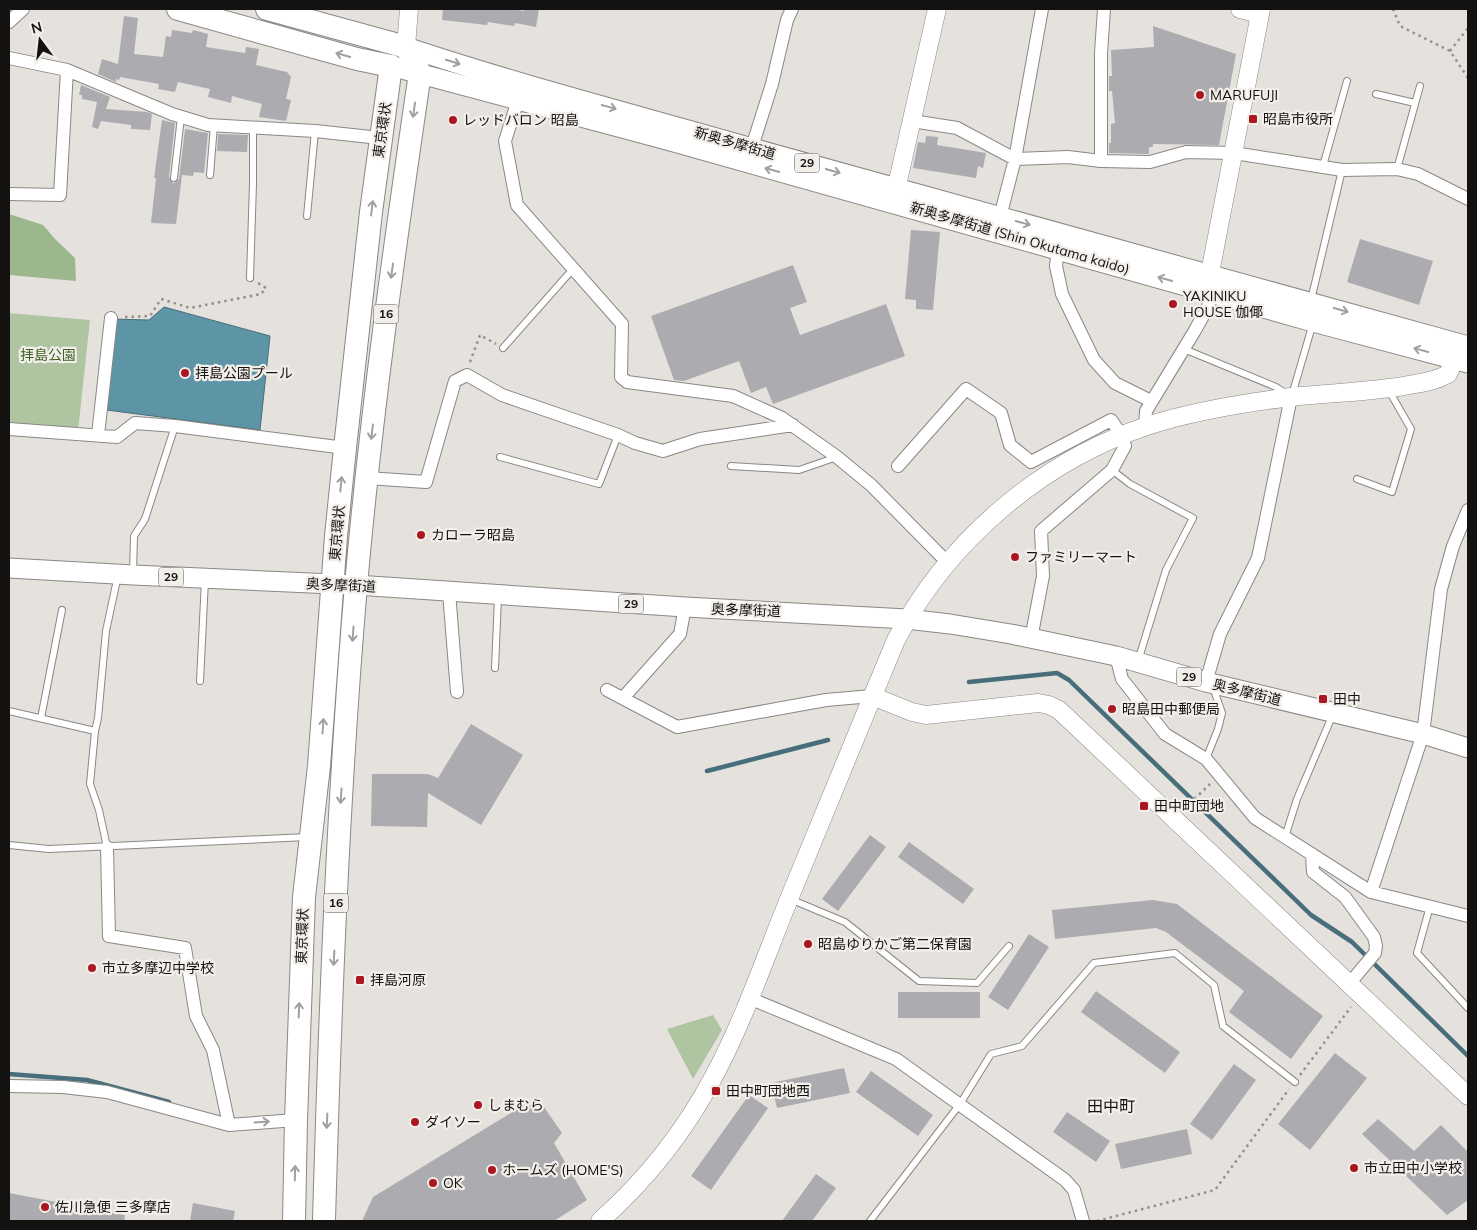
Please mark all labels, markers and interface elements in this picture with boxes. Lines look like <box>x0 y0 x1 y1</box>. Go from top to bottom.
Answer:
north arrow <box>15 15 65 65</box>
text: N <box>29 17 44 38</box>
one-way arrow <box>336 50 352 59</box>
one-way arrow <box>444 58 460 68</box>
place label: MARUFUJI <box>1210 86 1278 104</box>
marker: MARUFUJI <box>1194 89 1206 101</box>
street label: 東京環状 <box>369 101 395 159</box>
one-way arrow <box>409 101 419 117</box>
one-way arrow <box>600 103 616 113</box>
place label: 昭島市役所 <box>1263 110 1333 128</box>
place label: レッドバロン 昭島 <box>463 111 579 129</box>
marker: 昭島市役所 <box>1247 113 1259 125</box>
marker: レッドバロン 昭島 <box>447 114 459 126</box>
street label: 新奥多摩街道 <box>692 123 778 163</box>
road number: 29 <box>794 154 820 172</box>
one-way arrow <box>765 164 781 174</box>
one-way arrow <box>824 166 840 176</box>
street label: 新奥多摩街道 (Shin Okutama kaido) <box>908 198 1132 278</box>
one-way arrow <box>367 200 377 216</box>
one-way arrow <box>1014 219 1030 228</box>
one-way arrow <box>387 262 397 278</box>
one-way arrow <box>1157 273 1173 283</box>
place label: YAKINIKU HOUSE 伽倻 <box>1182 287 1263 321</box>
marker: YAKINIKU HOUSE 伽倻 <box>1167 298 1179 310</box>
road number: 16 <box>374 304 398 324</box>
one-way arrow <box>1333 306 1349 316</box>
one-way arrow <box>1414 344 1430 354</box>
park label: 拝島公園 <box>20 346 76 364</box>
place label: 拝島公園プール <box>195 364 293 382</box>
marker: 拝島公園プール <box>179 367 191 379</box>
one-way arrow <box>367 424 377 440</box>
one-way arrow <box>337 477 346 493</box>
street label: 東京環状 <box>326 504 348 562</box>
place label: カローラ昭島 <box>431 526 515 544</box>
marker: カローラ昭島 <box>415 529 427 541</box>
place label: ファミリーマート <box>1025 548 1137 566</box>
marker: ファミリーマート <box>1009 551 1021 563</box>
road number: 29 <box>158 568 184 586</box>
street label: 奥多摩街道 <box>306 574 376 596</box>
road number: 29 <box>618 594 644 614</box>
street label: 奥多摩街道 <box>711 600 781 620</box>
one-way arrow <box>348 626 357 642</box>
road number: 29 <box>1176 668 1202 686</box>
street label: 奥多摩街道 <box>1211 675 1283 709</box>
place label: 田中 <box>1333 690 1361 708</box>
marker: 田中 <box>1317 693 1329 705</box>
place label: 昭島田中郵便局 <box>1122 700 1220 718</box>
marker: 昭島田中郵便局 <box>1106 703 1118 715</box>
one-way arrow <box>318 718 327 734</box>
one-way arrow <box>337 788 346 804</box>
place label: 田中町団地 <box>1154 797 1224 815</box>
marker: 田中町団地 <box>1138 800 1150 812</box>
road number: 16 <box>324 894 348 912</box>
street label: 東京環状 <box>292 908 312 964</box>
place label: 昭島ゆりかご第二保育園 <box>818 935 972 953</box>
marker: 昭島ゆりかご第二保育園 <box>802 938 814 950</box>
one-way arrow <box>329 950 338 966</box>
place label: 市立多摩辺中学校 <box>102 959 214 977</box>
marker: 市立多摩辺中学校 <box>86 962 98 974</box>
place label: 拝島河原 <box>370 971 426 989</box>
marker: 拝島河原 <box>354 974 366 986</box>
one-way arrow <box>295 1002 304 1018</box>
place label: 田中町団地西 <box>726 1082 810 1100</box>
marker: 田中町団地西 <box>710 1085 722 1097</box>
place label: しまむら <box>488 1096 544 1114</box>
district label: 田中町 <box>1087 1096 1135 1116</box>
marker: しまむら <box>472 1099 484 1111</box>
one-way arrow <box>323 1113 332 1129</box>
place label: ダイソー <box>425 1113 481 1131</box>
marker: ダイソー <box>409 1116 421 1128</box>
one-way arrow <box>254 1118 270 1127</box>
place label: 市立田中小学校 <box>1364 1159 1462 1177</box>
place label: ホームズ (HOME'S) <box>502 1161 624 1179</box>
marker: 市立田中小学校 <box>1348 1162 1360 1174</box>
marker: ホームズ (HOME'S) <box>486 1164 498 1176</box>
one-way arrow <box>290 1165 300 1181</box>
place label: OK <box>443 1174 464 1192</box>
marker: OK <box>427 1177 439 1189</box>
place label: 佐川急便 三多摩店 <box>55 1198 171 1216</box>
marker: 佐川急便 三多摩店 <box>39 1201 51 1213</box>

